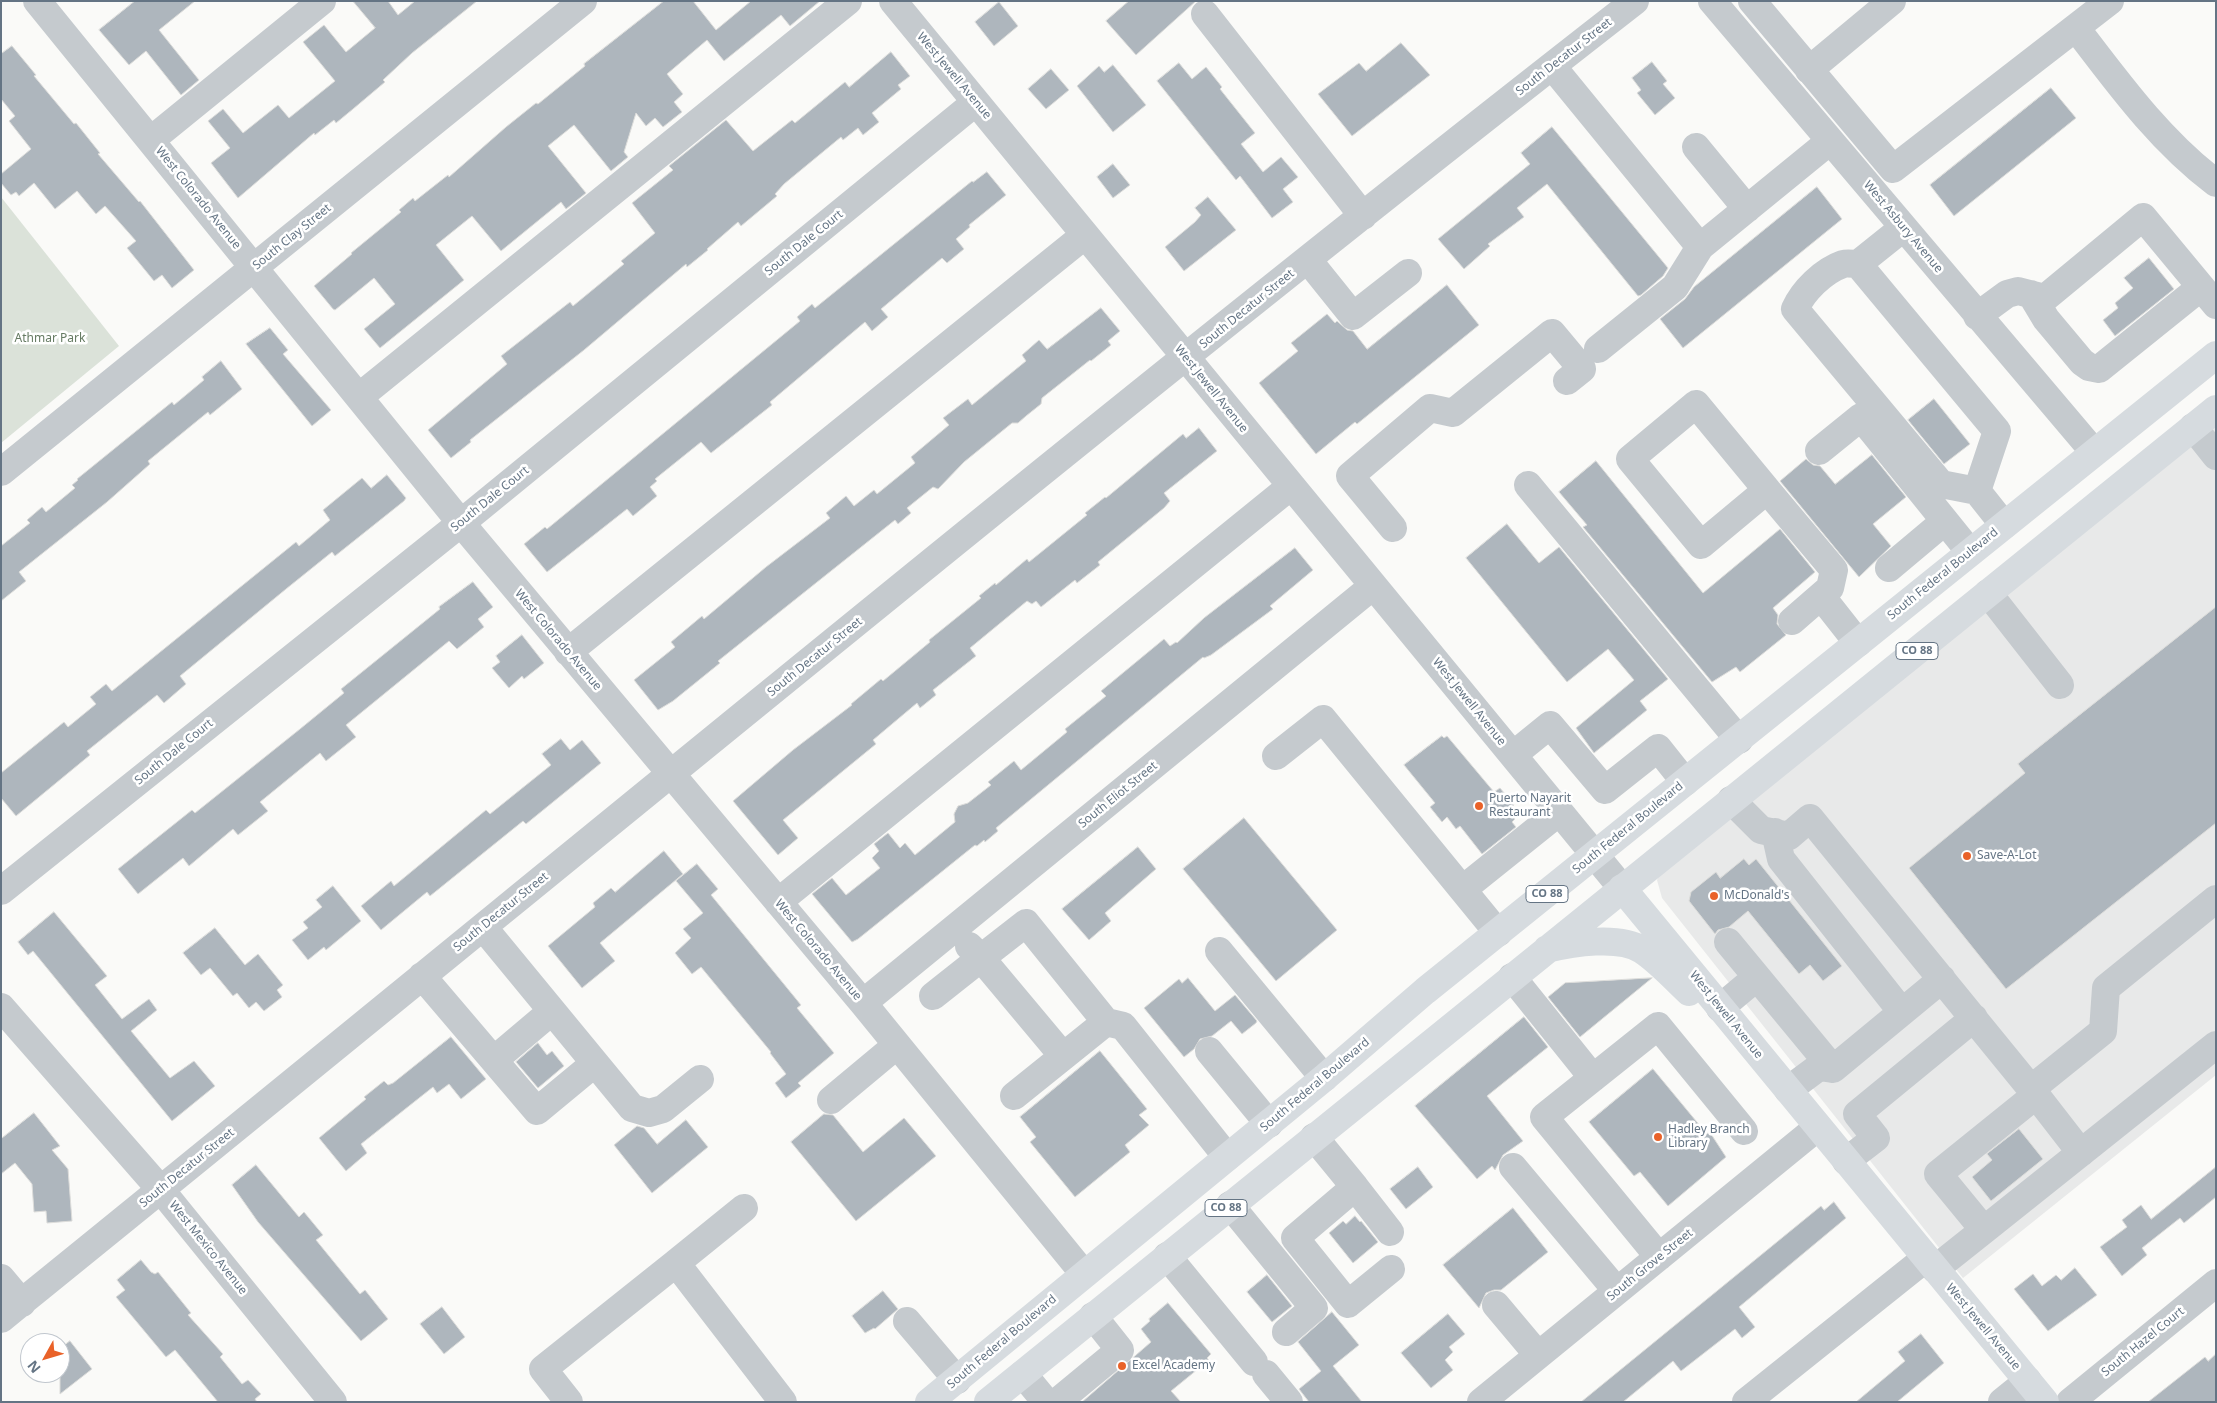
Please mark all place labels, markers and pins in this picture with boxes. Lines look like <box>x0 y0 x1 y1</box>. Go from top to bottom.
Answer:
place label: Puerto Nayarit Restaurant <box>1489 792 1571 820</box>
marker: Puerto Nayarit Restaurant <box>1473 800 1485 812</box>
place label: Save-A-Lot <box>1977 849 2036 863</box>
marker: Save-A-Lot <box>1961 850 1973 862</box>
place label: McDonald's <box>1724 889 1789 903</box>
marker: McDonald's <box>1708 890 1720 902</box>
place label: Hadley Branch Library <box>1668 1123 1750 1151</box>
marker: Hadley Branch Library <box>1652 1131 1664 1143</box>
place label: Excel Academy <box>1132 1359 1215 1373</box>
marker: Excel Academy <box>1116 1360 1128 1372</box>

